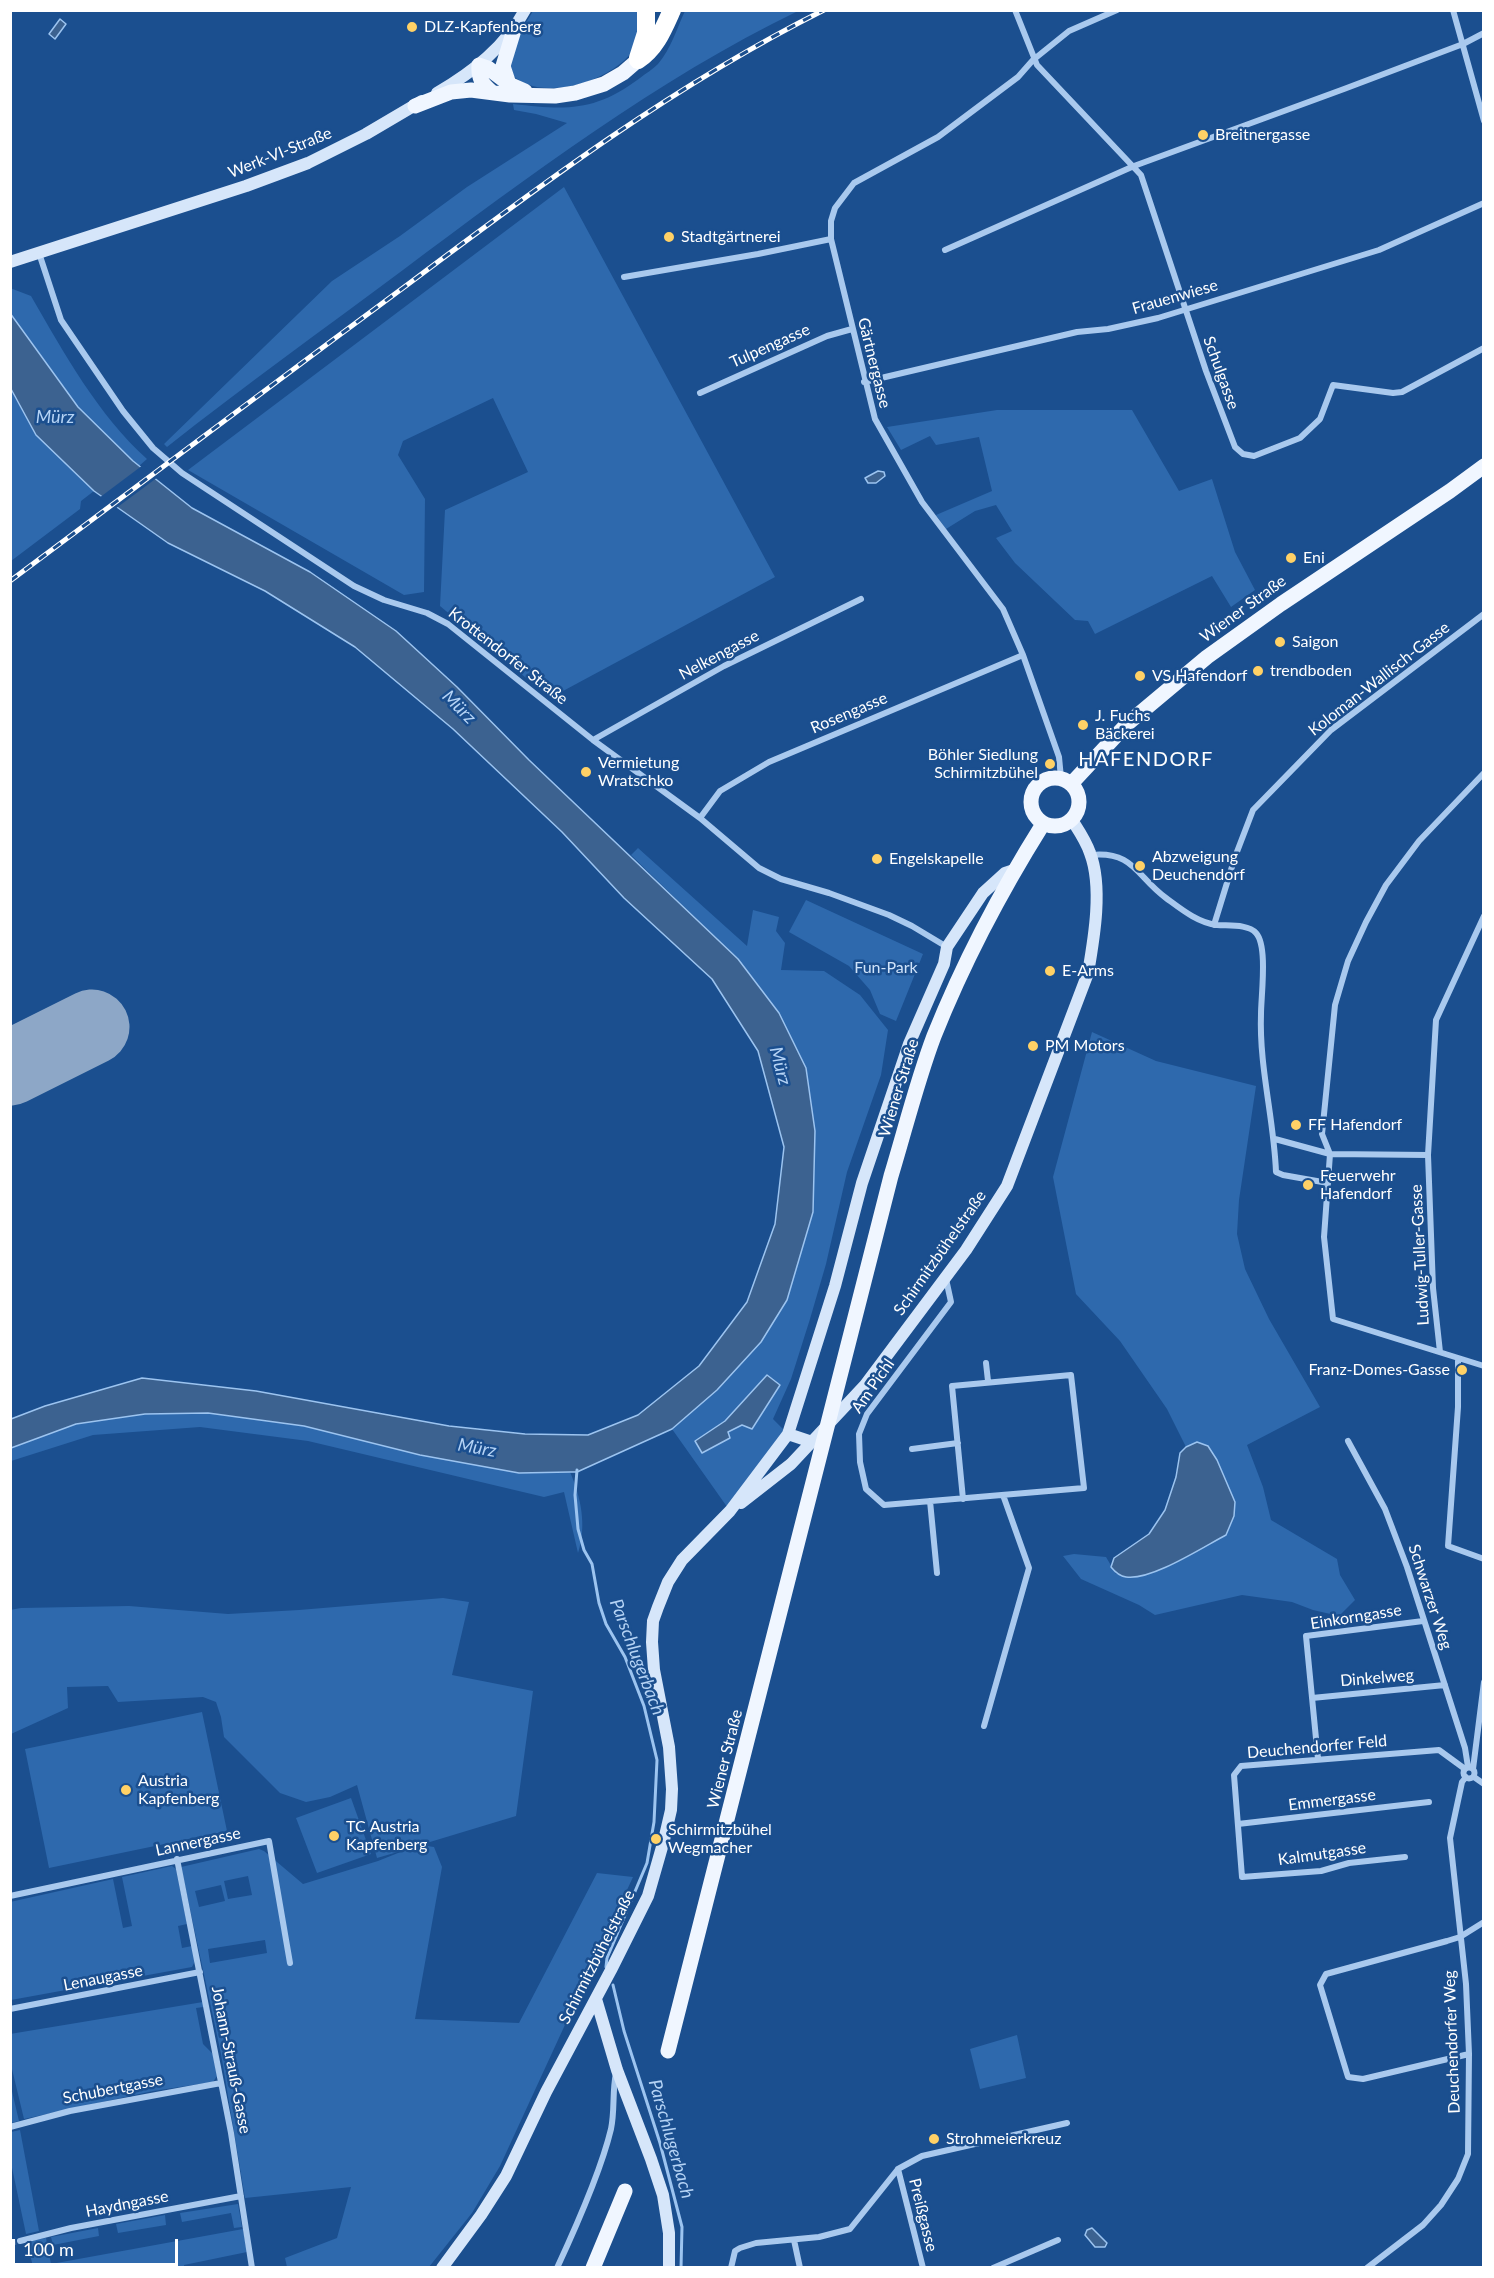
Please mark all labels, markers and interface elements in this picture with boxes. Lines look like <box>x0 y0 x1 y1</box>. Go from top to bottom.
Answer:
place label: DLZ-Kapfenberg <box>424 17 541 37</box>
marker: DLZ-Kapfenberg <box>405 20 419 34</box>
street label: Werk-VI-Straße <box>225 124 335 182</box>
place label: Breitnergasse <box>1215 125 1310 145</box>
marker: Breitnergasse <box>1196 128 1210 142</box>
place label: Stadtgärtnerei <box>681 227 781 247</box>
marker: Stadtgärtnerei <box>662 230 676 244</box>
street label: Frauenwiese <box>1130 276 1220 318</box>
street label: Gärtnergasse <box>853 316 895 410</box>
street label: Tulpengasse <box>727 320 813 372</box>
street label: Schulgasse <box>1199 334 1243 412</box>
water label: Mürz <box>36 406 74 428</box>
place label: Eni <box>1303 548 1325 568</box>
marker: Eni <box>1284 551 1298 565</box>
street label: Wiener Straße <box>1196 571 1290 647</box>
street label: Krottendorfer Straße <box>444 603 572 709</box>
street label: Koloman-Wallisch-Gasse <box>1305 618 1453 740</box>
street label: Nelkengasse <box>676 626 762 684</box>
place label: Saigon <box>1292 632 1339 652</box>
marker: Saigon <box>1273 635 1287 649</box>
place label: trendboden <box>1270 661 1352 681</box>
marker: trendboden <box>1251 664 1265 678</box>
place label: VS Hafendorf <box>1152 666 1247 686</box>
marker: VS Hafendorf <box>1133 669 1147 683</box>
water label: Mürz <box>438 686 480 728</box>
street label: Rosengasse <box>808 688 890 738</box>
place label: J. Fuchs Bäckerei <box>1095 706 1155 744</box>
marker: J. Fuchs Bäckerei <box>1076 718 1090 732</box>
place label: Böhler Siedlung Schirmitzbühel <box>928 745 1038 783</box>
district label: HAFENDORF <box>1078 748 1214 772</box>
place label: Vermietung Wratschko <box>598 753 679 791</box>
marker: Böhler Siedlung Schirmitzbühel <box>1043 757 1057 771</box>
marker: Vermietung Wratschko <box>579 765 593 779</box>
place label: Abzweigung Deuchendorf <box>1152 847 1245 885</box>
place label: Engelskapelle <box>889 849 984 869</box>
marker: Engelskapelle <box>870 852 884 866</box>
marker: Abzweigung Deuchendorf <box>1133 859 1147 873</box>
park label: Fun-Park <box>854 958 918 978</box>
place label: E-Arms <box>1062 961 1114 981</box>
marker: E-Arms <box>1043 964 1057 978</box>
place label: PM Motors <box>1045 1036 1125 1056</box>
street label: Wiener Straße <box>875 1037 923 1139</box>
marker: PM Motors <box>1026 1039 1040 1053</box>
water label: Mürz <box>765 1045 795 1087</box>
place label: FF Hafendorf <box>1308 1115 1402 1135</box>
marker: FF Hafendorf <box>1289 1118 1303 1132</box>
place label: Feuerwehr Hafendorf <box>1320 1166 1396 1204</box>
marker: Feuerwehr Hafendorf <box>1301 1178 1315 1192</box>
street label: Ludwig-Tuller-Gasse <box>1407 1184 1433 1326</box>
street label: Schirmitzbühelstraße <box>890 1187 990 1319</box>
street label: Am Pichl <box>847 1355 899 1417</box>
place label: Franz-Domes-Gasse <box>1309 1360 1450 1380</box>
marker: Franz-Domes-Gasse <box>1455 1363 1469 1377</box>
water label: Mürz <box>456 1434 498 1462</box>
street label: Schwarzer Weg <box>1404 1542 1456 1652</box>
water label: Parschlugerbach <box>605 1596 669 1718</box>
street label: Einkorngasse <box>1309 1600 1403 1634</box>
street label: Dinkelweg <box>1339 1665 1415 1691</box>
street label: Wiener Straße <box>703 1707 747 1811</box>
street label: Deuchendorfer Feld <box>1246 1731 1388 1763</box>
place label: Austria Kapfenberg <box>138 1771 219 1809</box>
marker: Austria Kapfenberg <box>119 1783 133 1797</box>
street label: Emmergasse <box>1287 1785 1377 1815</box>
place label: TC Austria Kapfenberg <box>346 1817 427 1855</box>
place label: Schirmitzbühel Wegmacher <box>668 1820 772 1858</box>
street label: Lannergasse <box>154 1824 242 1860</box>
marker: TC Austria Kapfenberg <box>327 1829 341 1843</box>
marker: Schirmitzbühel Wegmacher <box>649 1832 663 1846</box>
street label: Kalmutgasse <box>1277 1838 1367 1870</box>
street label: Schirmitzbühelstraße <box>555 1887 639 2027</box>
street label: Lenaugasse <box>62 1961 144 1995</box>
street label: Deuchendorfer Weg <box>1440 1970 1464 2114</box>
street label: Johann-Strauß-Gasse <box>207 1985 255 2135</box>
street label: Schubertgasse <box>61 2070 165 2108</box>
water label: Parschlugerbach <box>644 2077 698 2201</box>
place label: Strohmeierkreuz <box>946 2129 1061 2149</box>
marker: Strohmeierkreuz <box>927 2132 941 2146</box>
street label: Preißgasse <box>905 2176 941 2254</box>
street label: Haydngasse <box>84 2187 170 2221</box>
scale bar <box>15 2227 182 2265</box>
text: 100 m <box>23 2238 74 2260</box>

